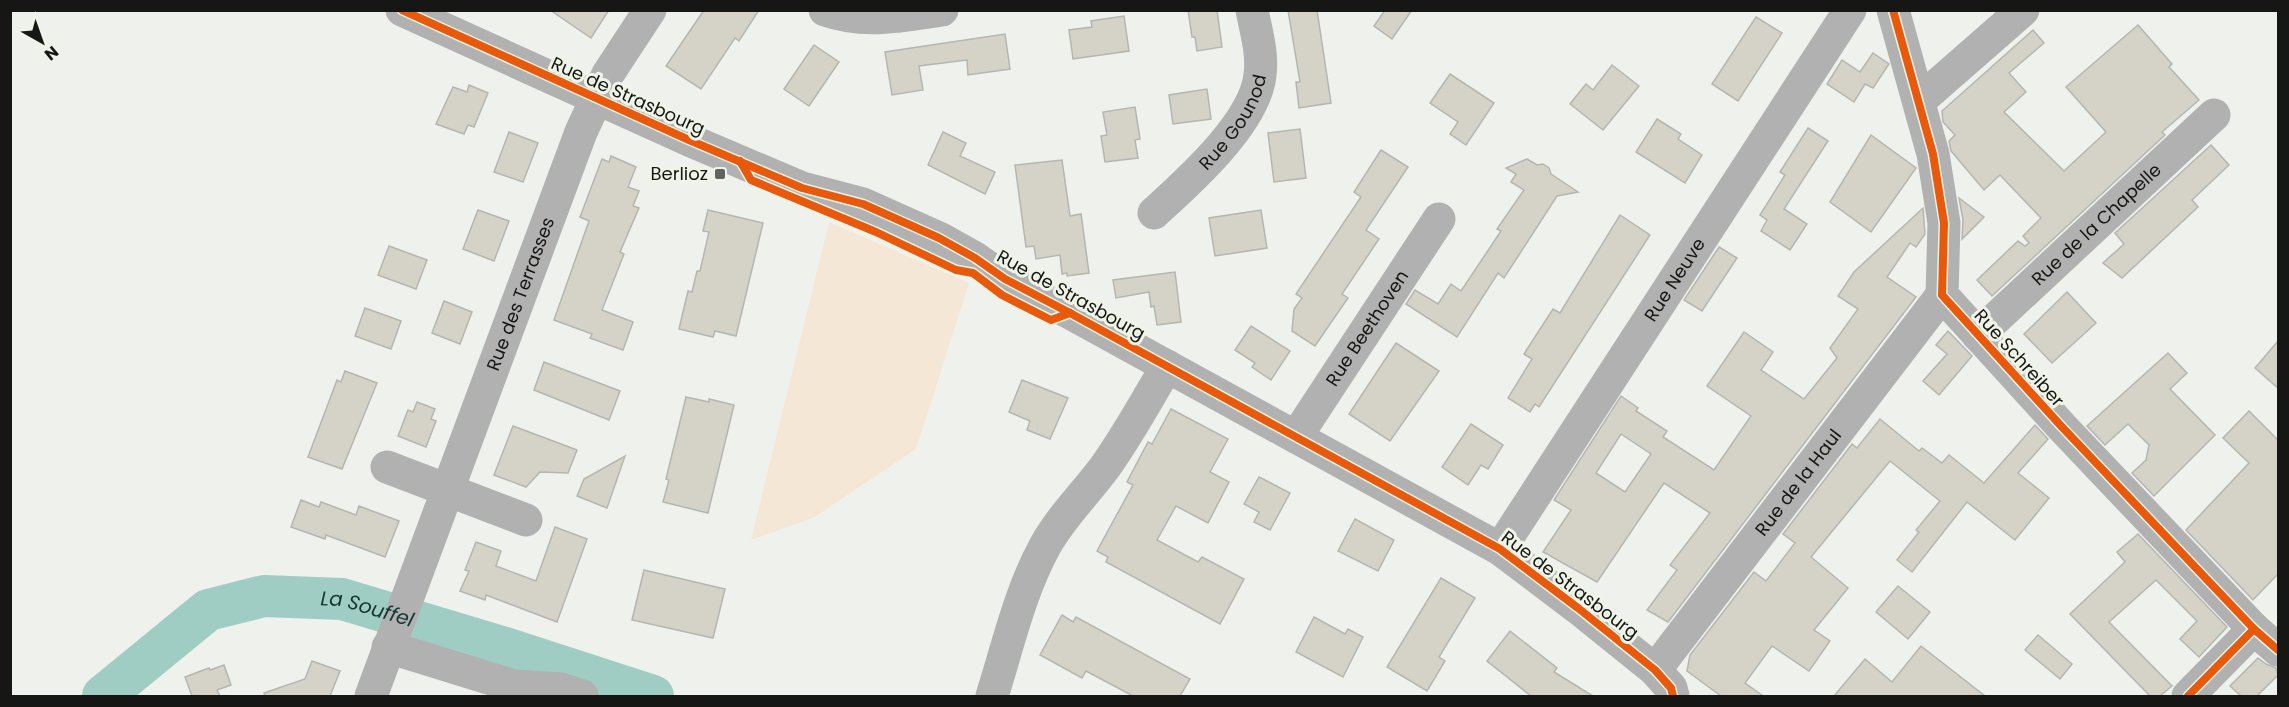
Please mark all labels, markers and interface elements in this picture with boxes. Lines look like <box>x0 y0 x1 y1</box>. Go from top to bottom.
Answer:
north arrow <box>12 12 72 72</box>
text: N <box>39 40 63 66</box>
street label: Rue de Strasbourg <box>547 50 709 141</box>
street label: Rue Gounod <box>1193 72 1272 175</box>
street label: Rue de la Chapelle <box>2026 157 2167 291</box>
place label: Berlioz <box>651 161 708 186</box>
marker: Berlioz <box>713 167 727 181</box>
street label: Rue des Terrasses <box>480 214 560 374</box>
street label: Rue Neuve <box>1638 233 1711 326</box>
street label: Rue de Strasbourg <box>993 243 1150 346</box>
street label: Rue Beethoven <box>1320 265 1414 391</box>
street label: Rue Schreiber <box>1969 303 2070 412</box>
street label: Rue de la Haul <box>1749 424 1847 541</box>
street label: Rue de Strasbourg <box>1496 525 1644 645</box>
water label: La Souffel <box>320 584 417 634</box>

